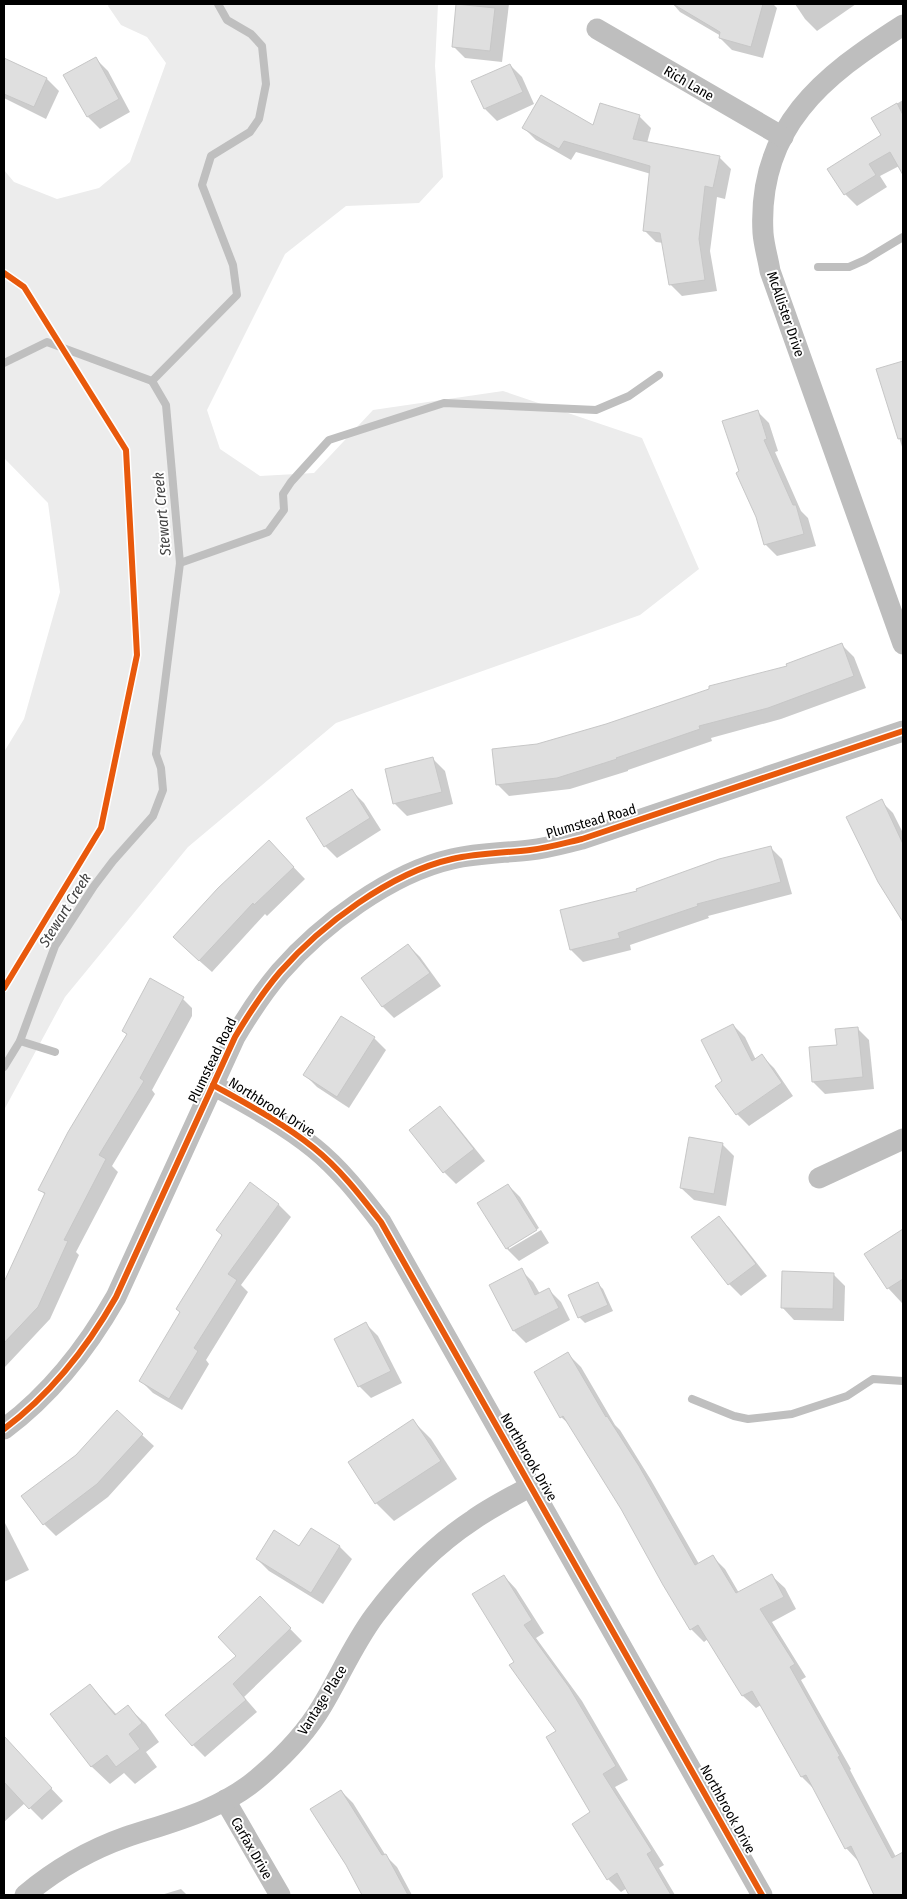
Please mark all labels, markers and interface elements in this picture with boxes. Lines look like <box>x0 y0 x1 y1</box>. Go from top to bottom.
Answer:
street label: Rich Lane <box>661 62 717 105</box>
street label: McAllister Drive <box>763 269 808 359</box>
water label: Stewart Creek <box>149 471 175 557</box>
street label: Plumstead Road <box>544 801 638 842</box>
water label: Stewart Creek <box>35 869 95 951</box>
street label: Plumstead Road <box>184 1015 240 1106</box>
street label: Northbrook Drive <box>225 1074 318 1141</box>
street label: Northbrook Drive <box>496 1410 561 1504</box>
street label: Vantage Place <box>294 1662 351 1738</box>
street label: Northbrook Drive <box>696 1762 759 1857</box>
street label: Carfax Drive <box>227 1814 276 1882</box>

